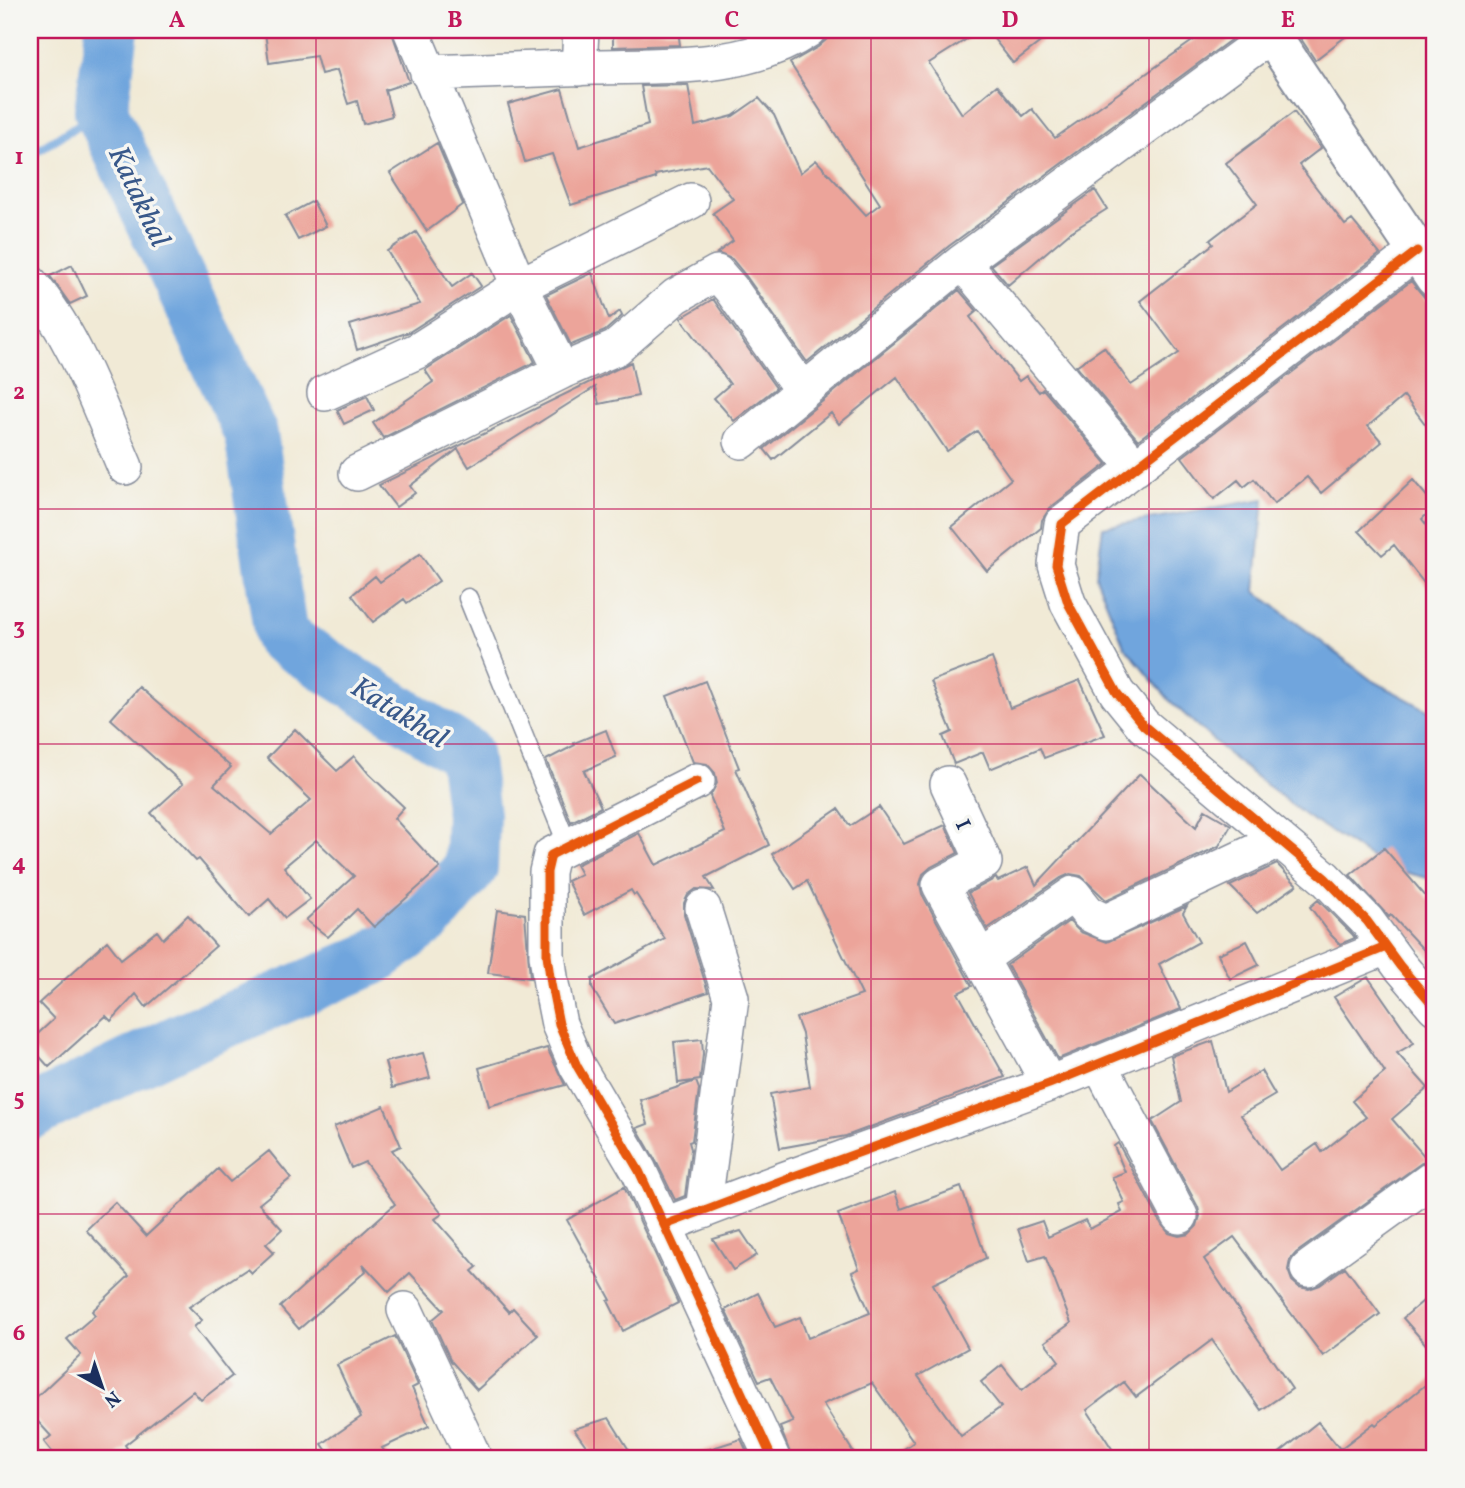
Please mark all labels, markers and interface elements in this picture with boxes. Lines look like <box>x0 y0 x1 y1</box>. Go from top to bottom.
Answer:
text: A <box>169 5 185 37</box>
text: B <box>447 5 463 37</box>
text: C <box>725 5 739 37</box>
text: D <box>1002 5 1019 37</box>
text: E <box>1281 5 1295 37</box>
water label: Katakhal <box>97 139 180 255</box>
text: 1 <box>14 142 24 174</box>
text: 2 <box>13 377 25 409</box>
text: 3 <box>13 612 25 644</box>
water label: Katakhal <box>342 667 456 760</box>
street label: 1 <box>944 811 984 837</box>
text: 4 <box>12 848 26 880</box>
text: 5 <box>13 1083 25 1115</box>
text: 6 <box>13 1318 25 1350</box>
north arrow <box>66 1352 136 1422</box>
text: N <box>98 1384 125 1413</box>

